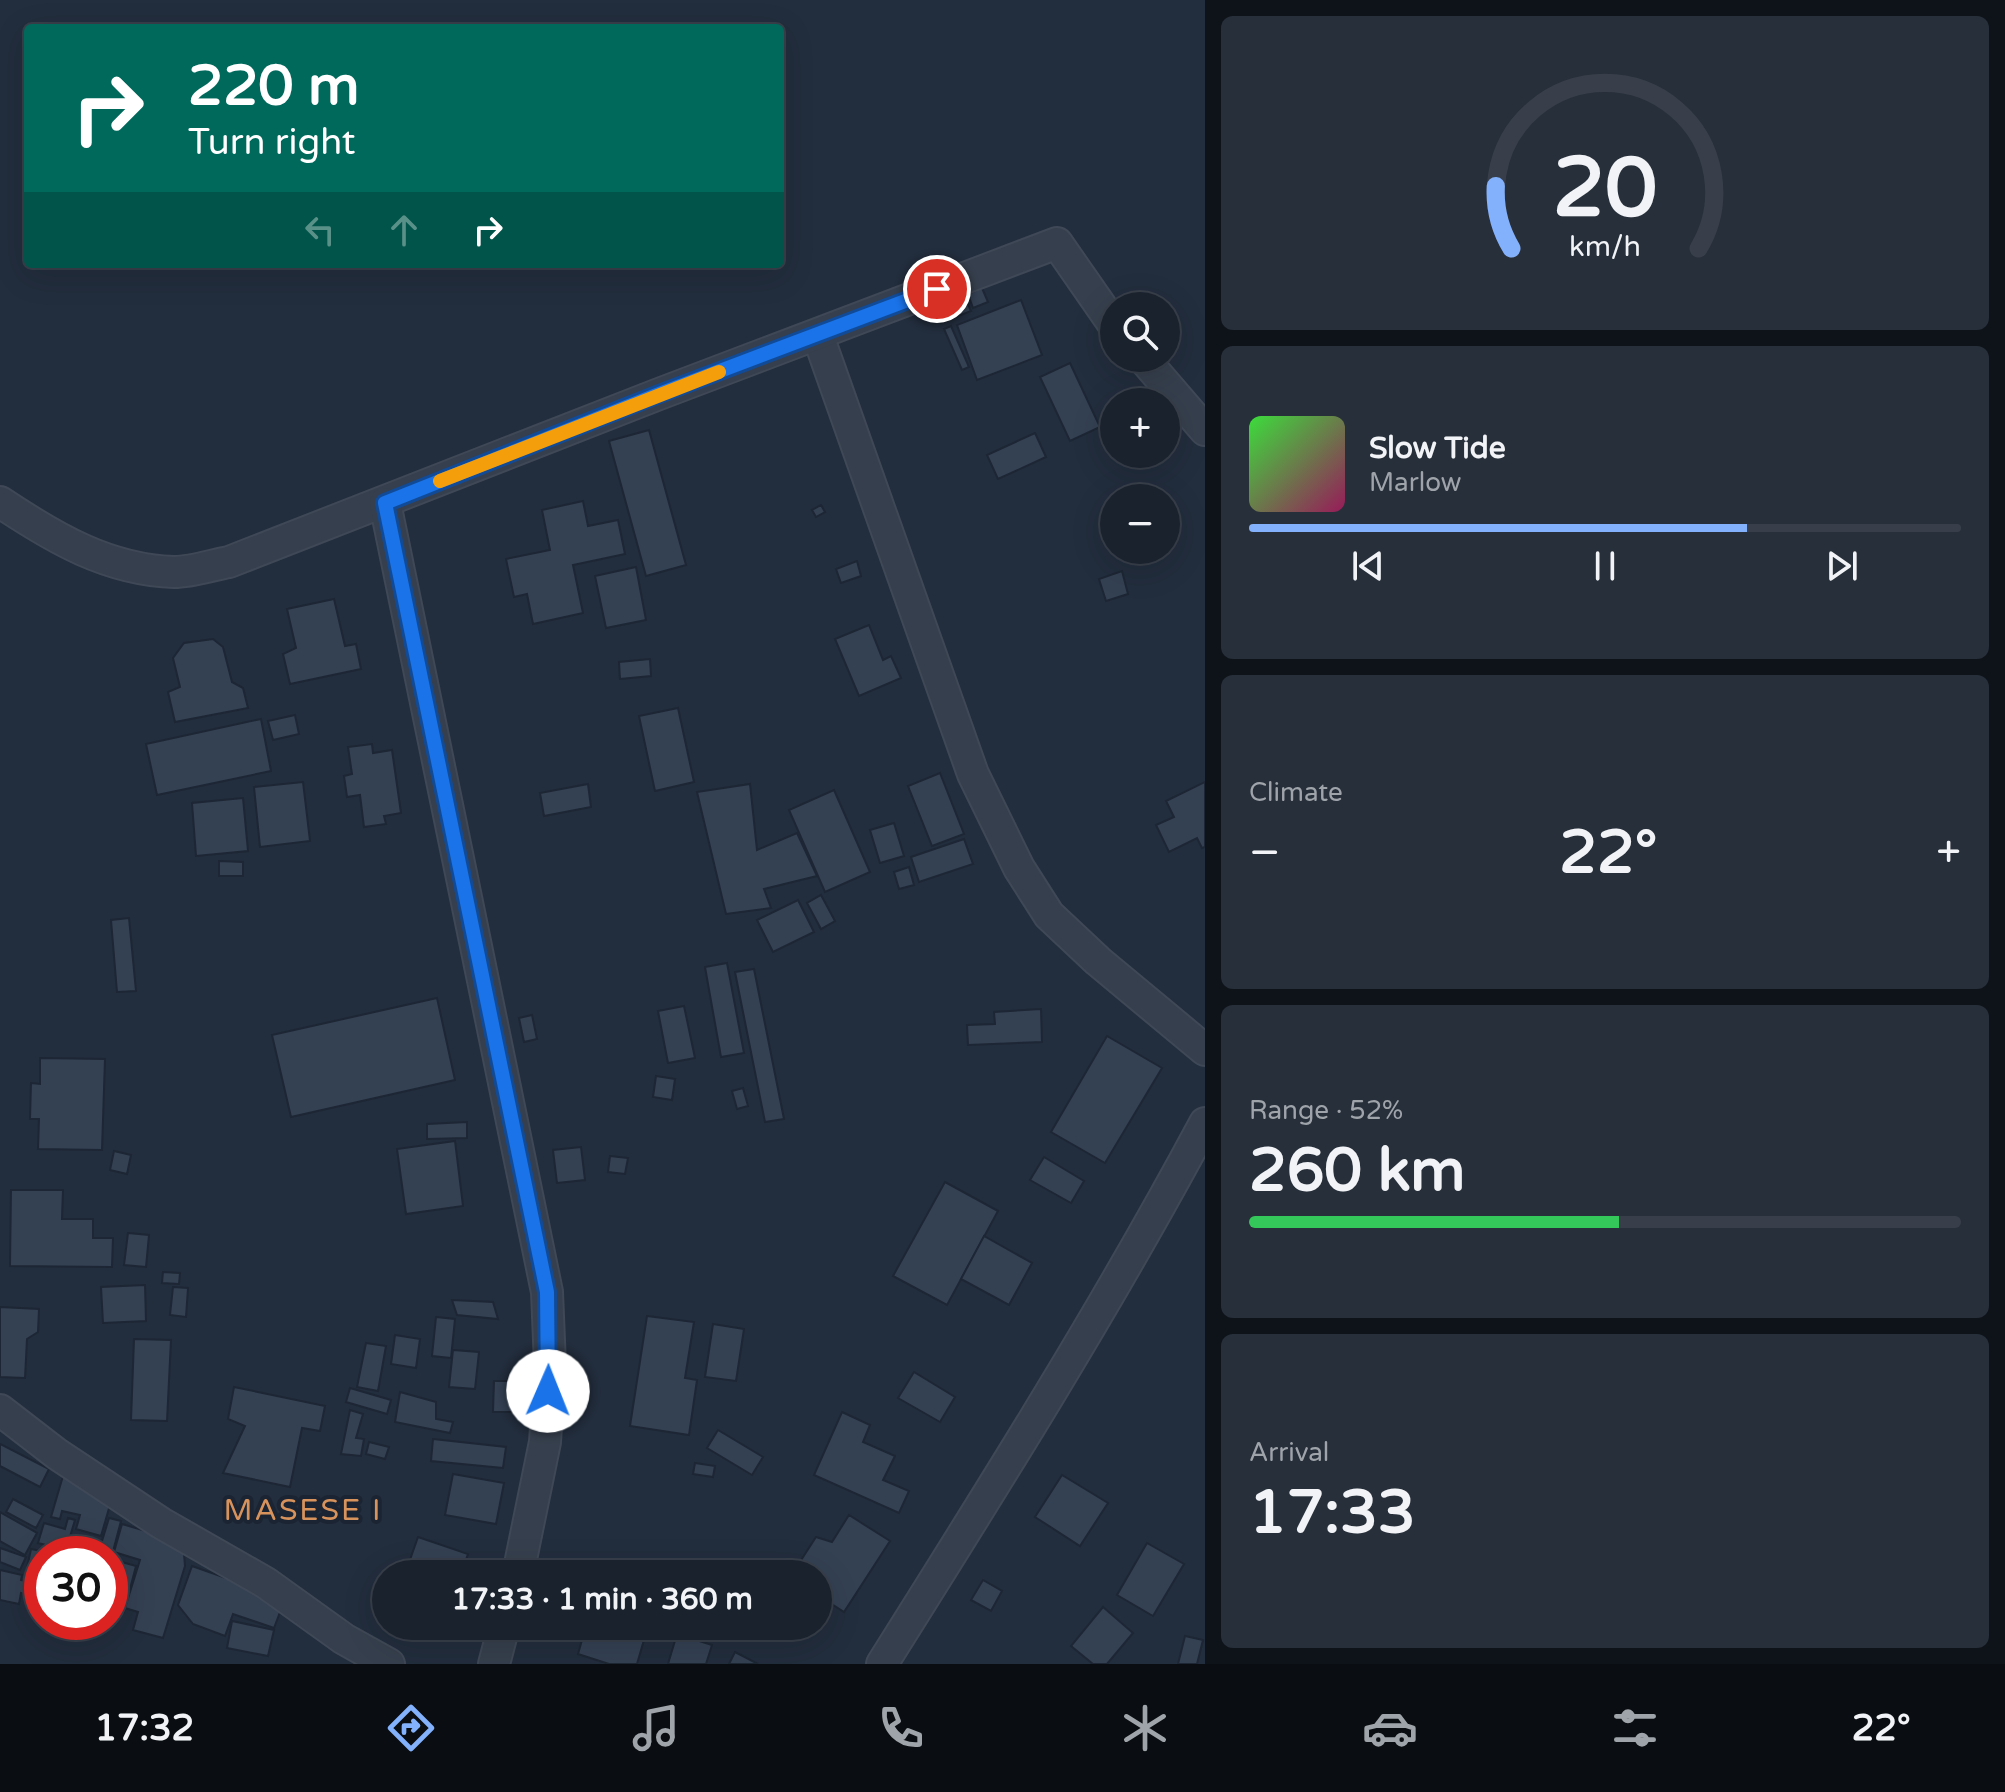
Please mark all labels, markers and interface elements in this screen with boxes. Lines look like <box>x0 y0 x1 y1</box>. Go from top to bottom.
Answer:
text: 220 m <box>188 53 359 120</box>
icon: right <box>56 56 160 160</box>
text: Turn right <box>188 121 355 164</box>
text: 20 <box>1553 138 1657 238</box>
icon: left <box>298 208 342 252</box>
icon: ahead <box>382 208 426 252</box>
icon: right <box>466 208 510 252</box>
text: km/h <box>1569 230 1641 264</box>
pin <box>903 255 971 323</box>
icon: arrive <box>915 267 959 311</box>
map controls <box>1100 292 1180 564</box>
button: search <box>1100 292 1180 372</box>
button: + <box>1100 388 1180 468</box>
text: Slow Tide <box>1369 430 1506 467</box>
text: Marlow <box>1369 467 1461 498</box>
button: − <box>1100 484 1180 564</box>
icon: previous <box>1346 544 1390 588</box>
icon: pause <box>1583 544 1627 588</box>
icon: next <box>1820 544 1864 588</box>
text: Climate <box>1249 777 1343 808</box>
text: 22° <box>1559 817 1657 889</box>
text: − <box>1249 827 1280 880</box>
text: + <box>1936 827 1961 880</box>
text: Range · 52% <box>1249 1095 1403 1126</box>
text: 260 km <box>1249 1135 1465 1207</box>
position arrow <box>506 1349 590 1433</box>
text: Arrival <box>1249 1437 1329 1468</box>
text: 17:33 <box>1249 1477 1415 1549</box>
district label: MASESE I <box>224 1492 382 1529</box>
speed limit sign: 30 <box>24 1536 128 1640</box>
text: 17:33 · 1 min · 360 m <box>451 1581 753 1618</box>
icon: directions <box>383 1700 439 1756</box>
icon: music <box>628 1700 684 1756</box>
icon: phone <box>873 1700 929 1756</box>
icon: climate <box>1117 1700 1173 1756</box>
icon: car <box>1362 1700 1418 1756</box>
icon: filters <box>1607 1700 1663 1756</box>
text: 17:32 <box>94 1707 194 1750</box>
text: 22° <box>1852 1707 1911 1750</box>

